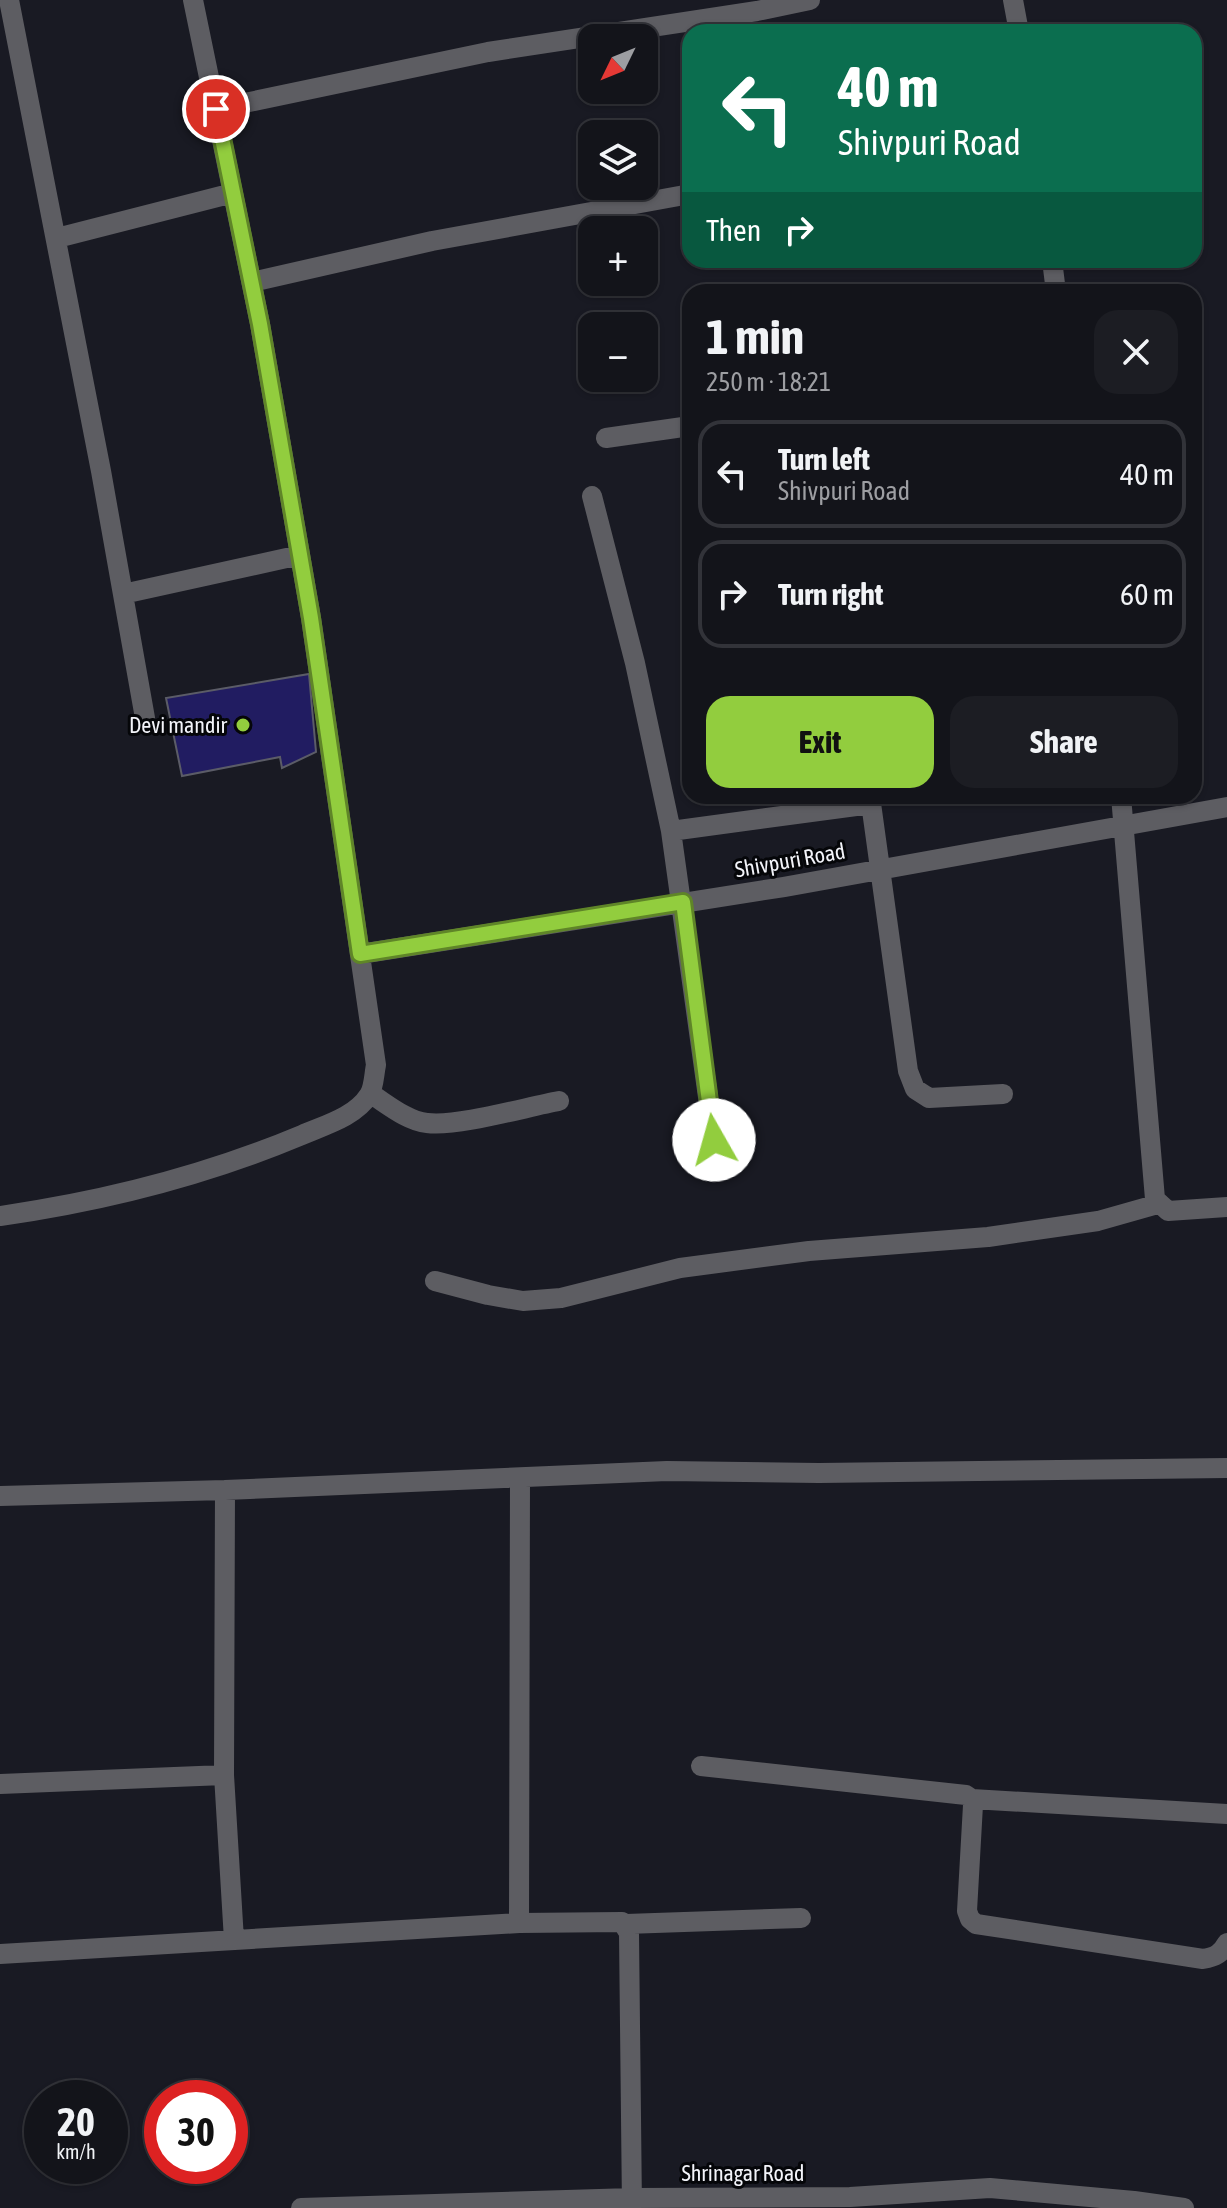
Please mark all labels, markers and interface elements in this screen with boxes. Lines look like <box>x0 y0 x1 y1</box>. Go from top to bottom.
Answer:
north arrow <box>578 24 658 104</box>
map controls <box>578 24 658 392</box>
text: 40 m <box>838 55 939 119</box>
icon: left <box>706 56 810 160</box>
pin <box>182 75 250 143</box>
icon: arrive <box>194 87 238 131</box>
button: layers <box>578 120 658 200</box>
text: Shivpuri Road <box>838 121 1021 163</box>
icon: right <box>777 208 821 252</box>
text: Then <box>706 213 761 247</box>
button: + <box>578 216 658 296</box>
text: 1 min <box>706 309 804 364</box>
button: close <box>1094 310 1178 394</box>
button: − <box>578 312 658 392</box>
text: 250 m · 18:21 <box>706 367 831 397</box>
text: Turn left <box>778 442 870 476</box>
icon: left <box>710 452 754 496</box>
text: 40 m <box>1120 457 1174 491</box>
text: Shivpuri Road <box>778 476 910 506</box>
icon: right <box>710 572 754 616</box>
text: Turn right <box>778 577 884 611</box>
text: 60 m <box>1120 577 1174 611</box>
button: Exit <box>706 696 934 788</box>
button: Share <box>950 696 1178 788</box>
place label: Devi mandir <box>129 712 228 738</box>
marker: Devi mandir <box>234 716 252 734</box>
street label: Shivpuri Road <box>733 838 847 882</box>
position arrow <box>672 1098 756 1182</box>
speed limit sign: 30 <box>144 2080 248 2184</box>
text: 20 <box>57 2099 95 2144</box>
text: km/h <box>56 2140 96 2163</box>
street label: Shrinagar Road <box>681 2160 805 2186</box>

